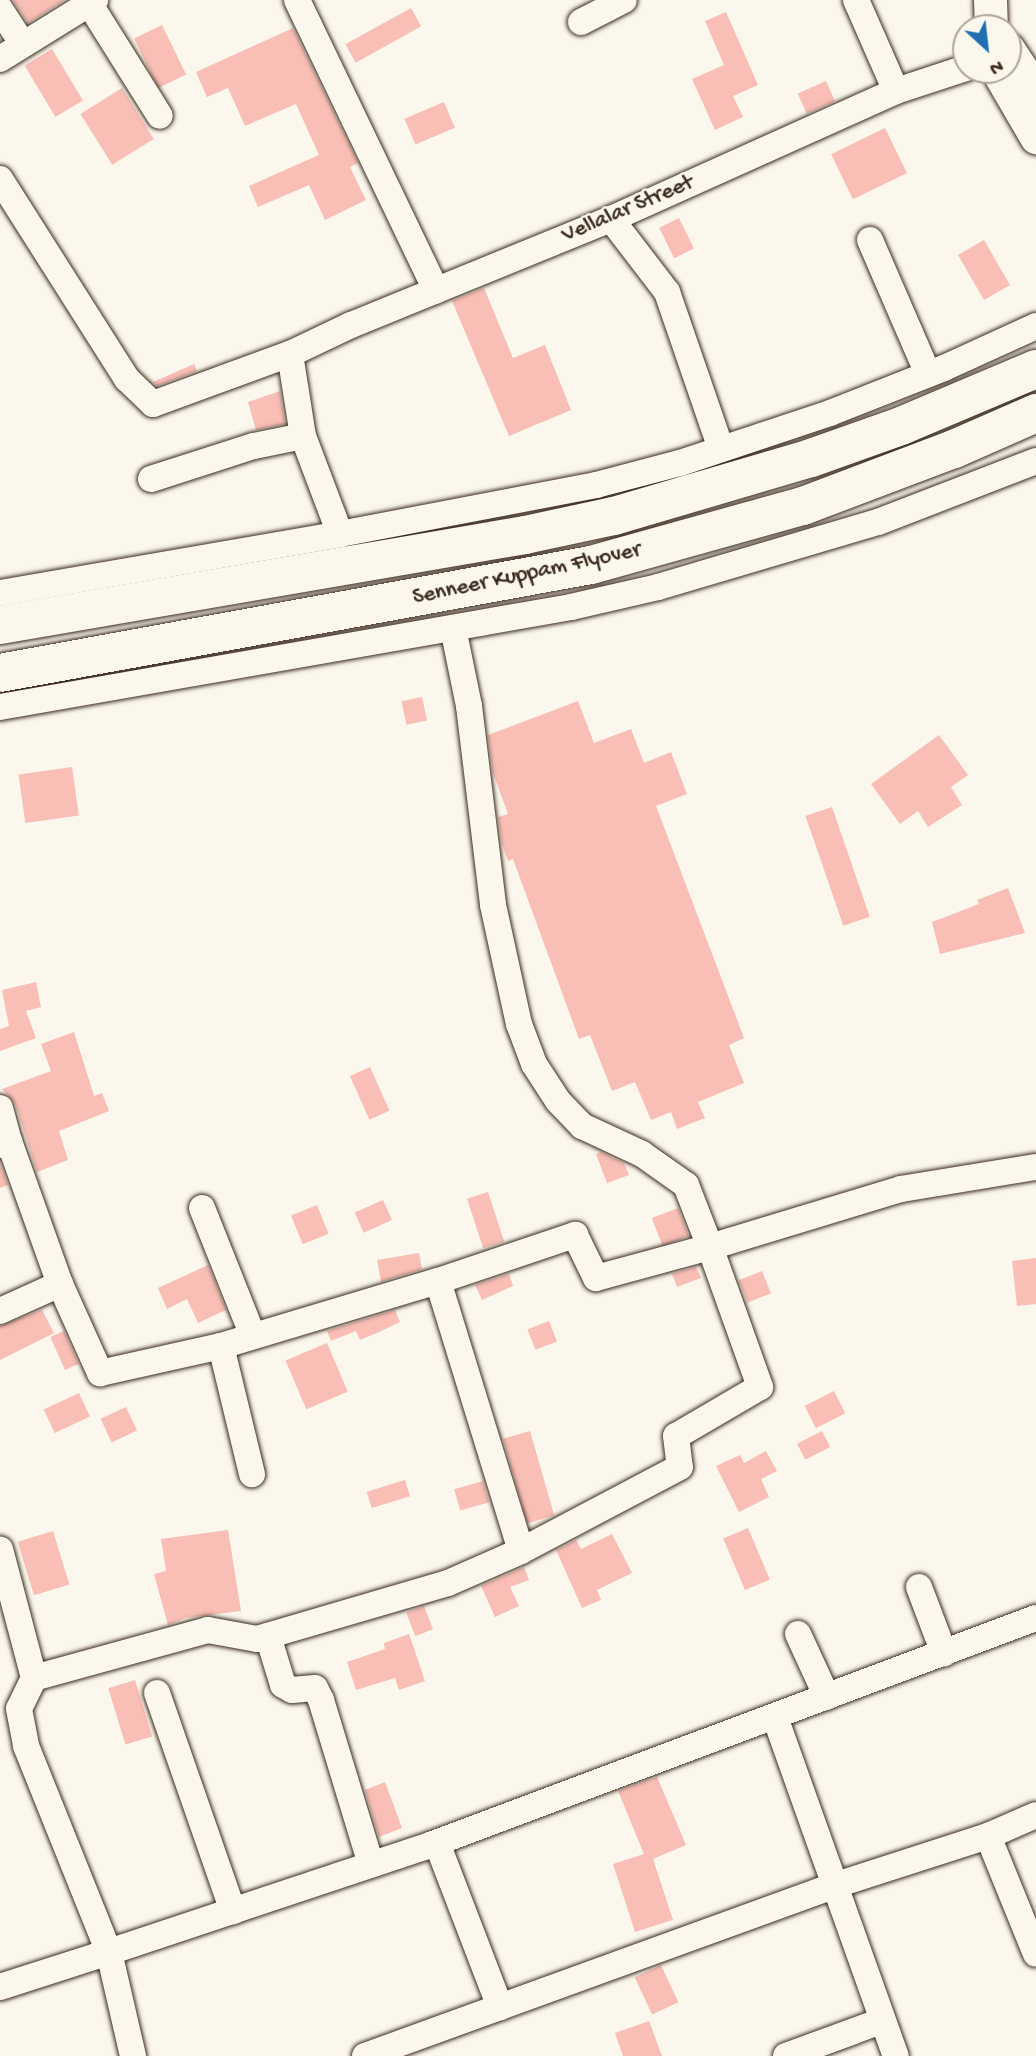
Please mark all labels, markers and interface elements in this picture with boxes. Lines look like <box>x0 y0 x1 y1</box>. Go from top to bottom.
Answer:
north arrow <box>952 14 1022 84</box>
text: N <box>985 53 1007 79</box>
street label: Vellalar Street <box>558 170 698 250</box>
street label: Senneer Kuppam Flyover <box>410 537 644 613</box>

